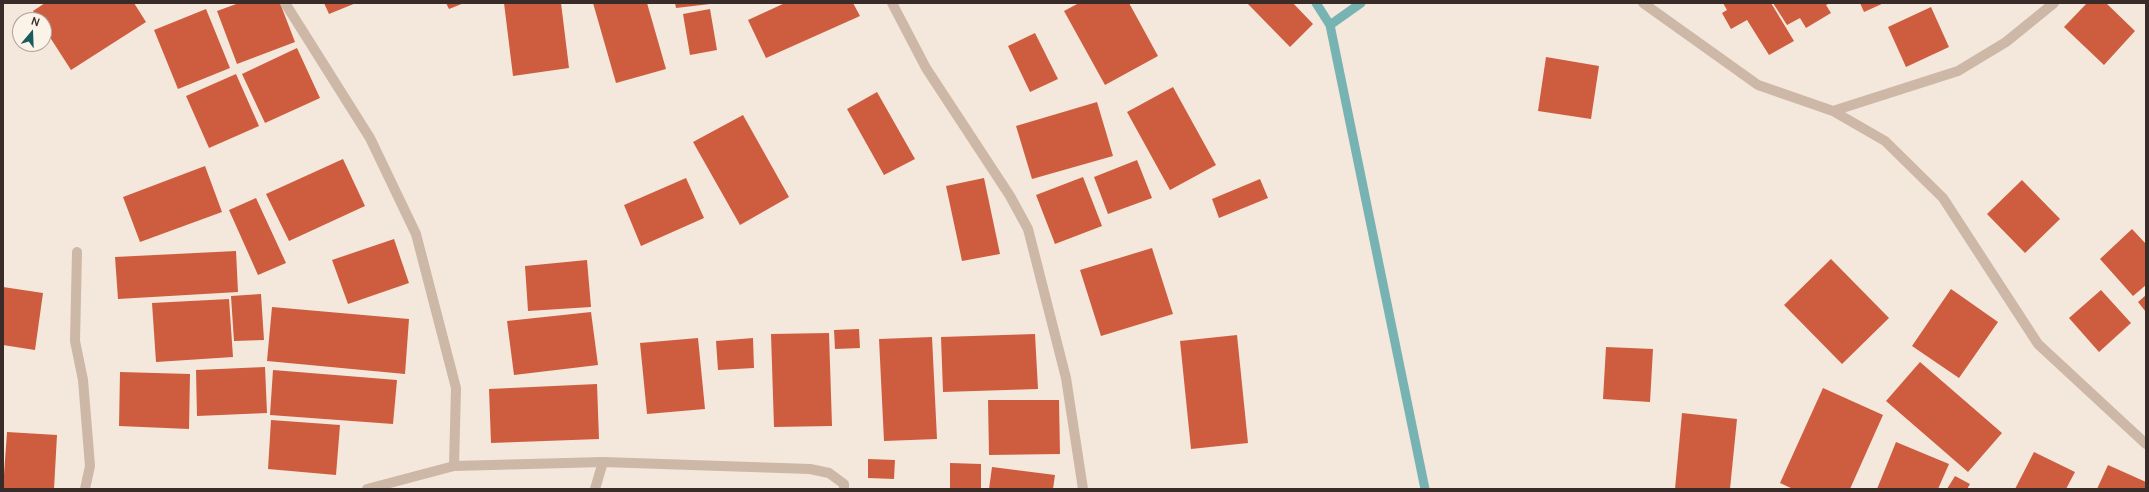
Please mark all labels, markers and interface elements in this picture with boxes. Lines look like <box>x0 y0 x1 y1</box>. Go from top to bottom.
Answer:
north arrow <box>12 12 52 52</box>
text: N <box>30 13 42 30</box>

